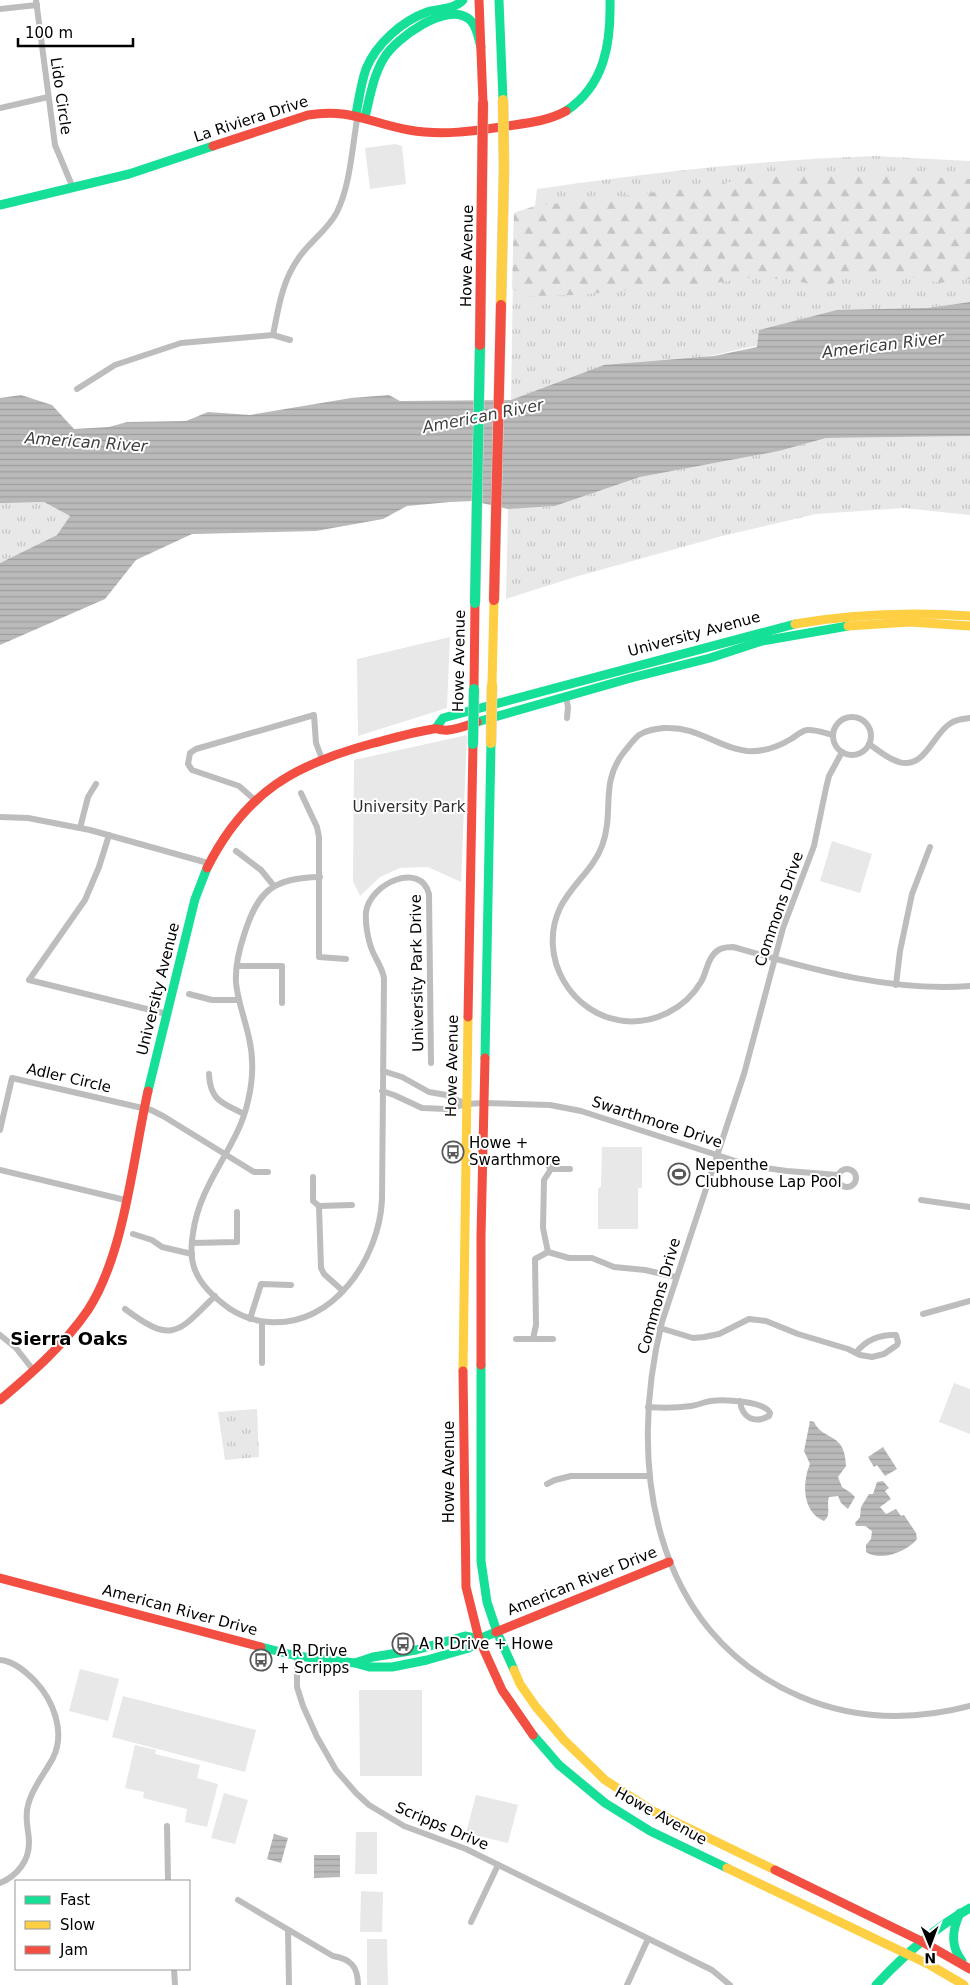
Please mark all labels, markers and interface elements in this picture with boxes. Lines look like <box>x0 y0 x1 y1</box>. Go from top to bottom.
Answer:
scale bar <box>18 15 132 47</box>
text: 100 m <box>25 24 73 42</box>
street label: Lido Circle <box>47 56 75 136</box>
street label: La Riviera Drive <box>191 92 311 146</box>
street label: Howe Avenue <box>457 205 477 307</box>
water label: American River <box>820 328 946 362</box>
water label: American River <box>420 395 546 437</box>
water label: American River <box>23 428 149 456</box>
street label: University Avenue <box>626 608 762 660</box>
street label: Howe Avenue <box>449 610 469 712</box>
park label: University Park <box>353 798 466 816</box>
street label: Commons Drive <box>751 849 807 969</box>
street label: University Park Drive <box>407 894 427 1052</box>
street label: University Avenue <box>133 921 183 1057</box>
street label: Howe Avenue <box>442 1015 462 1117</box>
street label: Adler Circle <box>25 1060 113 1096</box>
street label: Swarthmore Drive <box>589 1092 725 1152</box>
place label: Howe + Swarthmore <box>469 1134 560 1169</box>
bus stop icon: Howe + Swarthmore <box>441 1140 465 1164</box>
place label: Nepenthe Clubhouse Lap Pool <box>695 1156 842 1191</box>
sports icon: Nepenthe Clubhouse Lap Pool <box>667 1162 691 1186</box>
street label: Commons Drive <box>634 1236 684 1356</box>
district label: Sierra Oaks <box>10 1328 128 1349</box>
street label: Howe Avenue <box>440 1421 458 1523</box>
street label: American River Drive <box>505 1543 659 1619</box>
street label: American River Drive <box>101 1581 259 1639</box>
bus stop icon: A R Drive + Howe <box>391 1632 415 1656</box>
place label: A R Drive + Howe <box>419 1635 553 1653</box>
place label: A R Drive + Scripps <box>277 1642 349 1677</box>
bus stop icon: A R Drive + Scripps <box>249 1648 273 1672</box>
street label: Howe Avenue <box>612 1783 710 1849</box>
street label: Scripps Drive <box>393 1798 491 1854</box>
legend <box>15 1880 190 1970</box>
text: Fast <box>60 1891 90 1909</box>
text: Slow <box>60 1916 95 1934</box>
north arrow <box>905 1920 955 1970</box>
text: Jam <box>59 1941 88 1959</box>
text: N <box>924 1950 936 1966</box>

